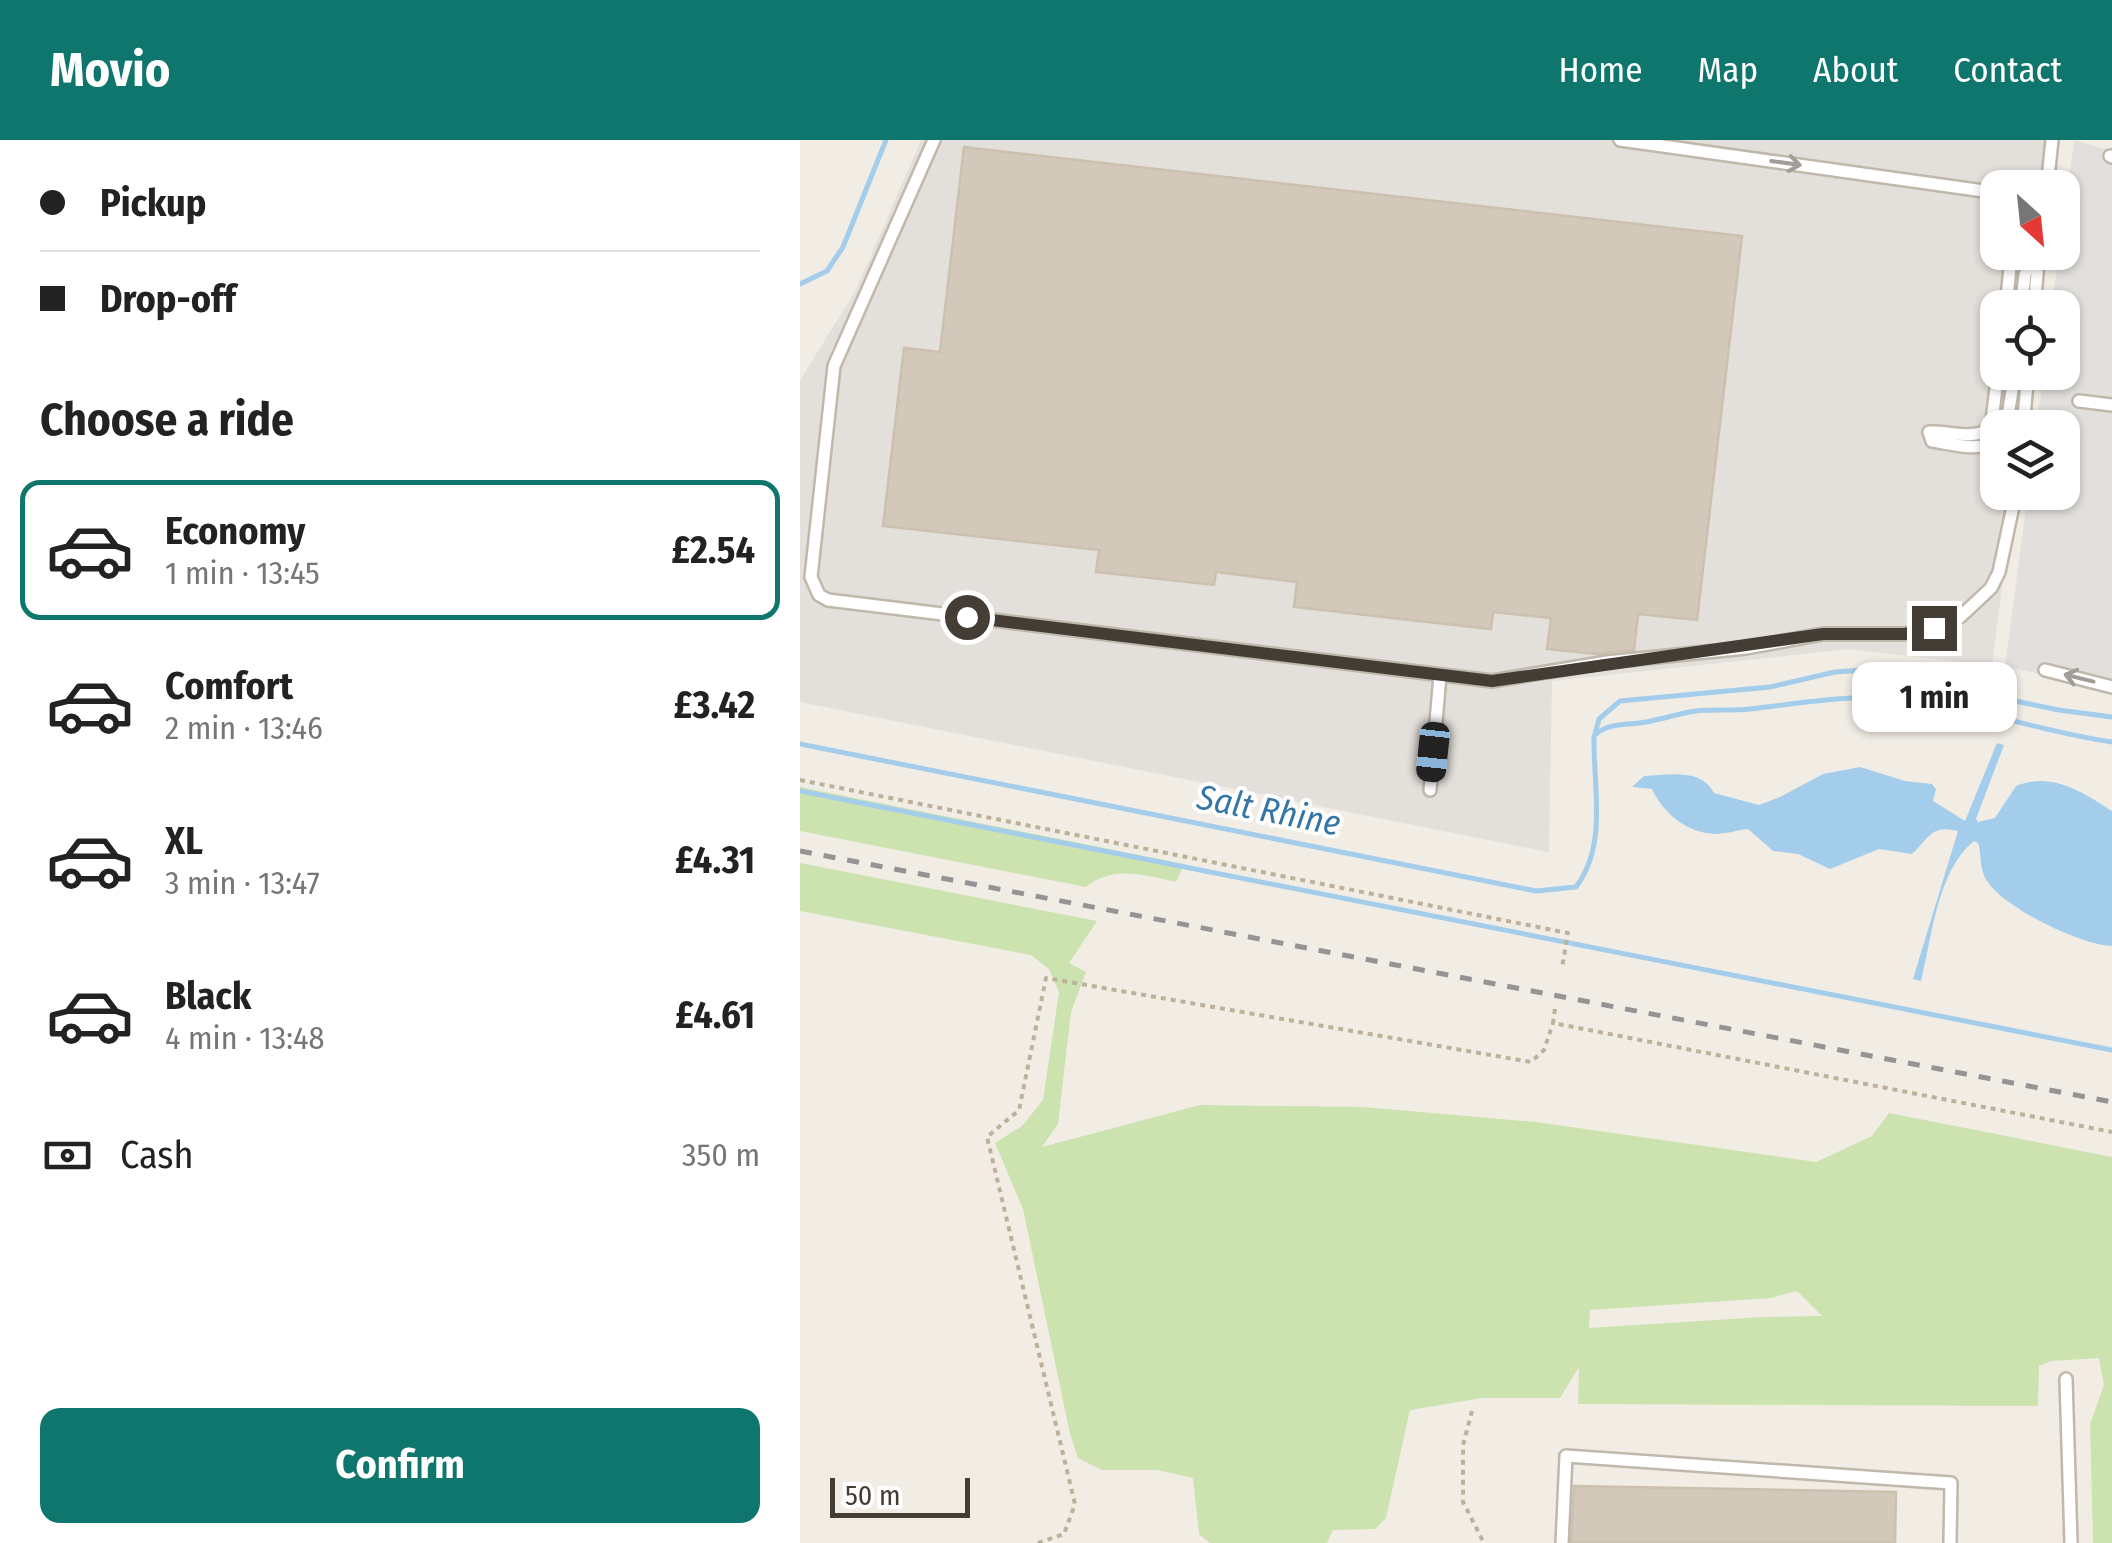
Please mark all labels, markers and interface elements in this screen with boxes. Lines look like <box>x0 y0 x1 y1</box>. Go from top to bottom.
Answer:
text: Movio <box>50 41 170 99</box>
text: Home <box>1559 49 1642 91</box>
text: Map <box>1697 49 1758 91</box>
text: About <box>1813 49 1898 91</box>
text: Contact <box>1953 49 2062 91</box>
one-way arrow <box>1770 155 1802 173</box>
north arrow <box>1980 170 2080 270</box>
map controls <box>1980 170 2080 510</box>
text: Pickup <box>100 180 206 226</box>
text: Drop-off <box>100 276 236 322</box>
button: locate <box>1980 290 2080 390</box>
text: Choose a ride <box>40 393 294 447</box>
button: layers <box>1980 410 2080 510</box>
icon: car <box>45 505 135 595</box>
text: Economy <box>165 508 305 554</box>
text: £2.54 <box>671 527 755 573</box>
text: 1 min · 13:45 <box>165 554 320 592</box>
route start <box>945 595 990 640</box>
route end <box>1912 606 1957 651</box>
icon: car <box>45 660 135 750</box>
text: Comfort <box>165 663 293 709</box>
callout: 1 min <box>1852 663 2016 733</box>
one-way arrow <box>2064 668 2096 686</box>
text: 1 min <box>1900 678 1969 716</box>
text: £3.42 <box>674 682 755 728</box>
text: 2 min · 13:46 <box>165 709 323 747</box>
car <box>1415 721 1451 783</box>
water label: Salt Rhine <box>1193 775 1344 844</box>
icon: car <box>45 815 135 905</box>
text: XL <box>165 818 203 864</box>
text: £4.31 <box>675 837 755 883</box>
text: 3 min · 13:47 <box>165 864 320 902</box>
icon: car <box>45 970 135 1060</box>
text: Black <box>165 973 251 1019</box>
text: £4.61 <box>675 992 755 1038</box>
text: 4 min · 13:48 <box>165 1019 324 1057</box>
icon: cash <box>40 1128 95 1183</box>
text: Cash <box>120 1132 194 1178</box>
text: 350 m <box>682 1136 760 1174</box>
button: Confirm <box>40 1408 760 1523</box>
scale bar <box>830 1473 970 1518</box>
text: 50 m <box>845 1479 901 1512</box>

